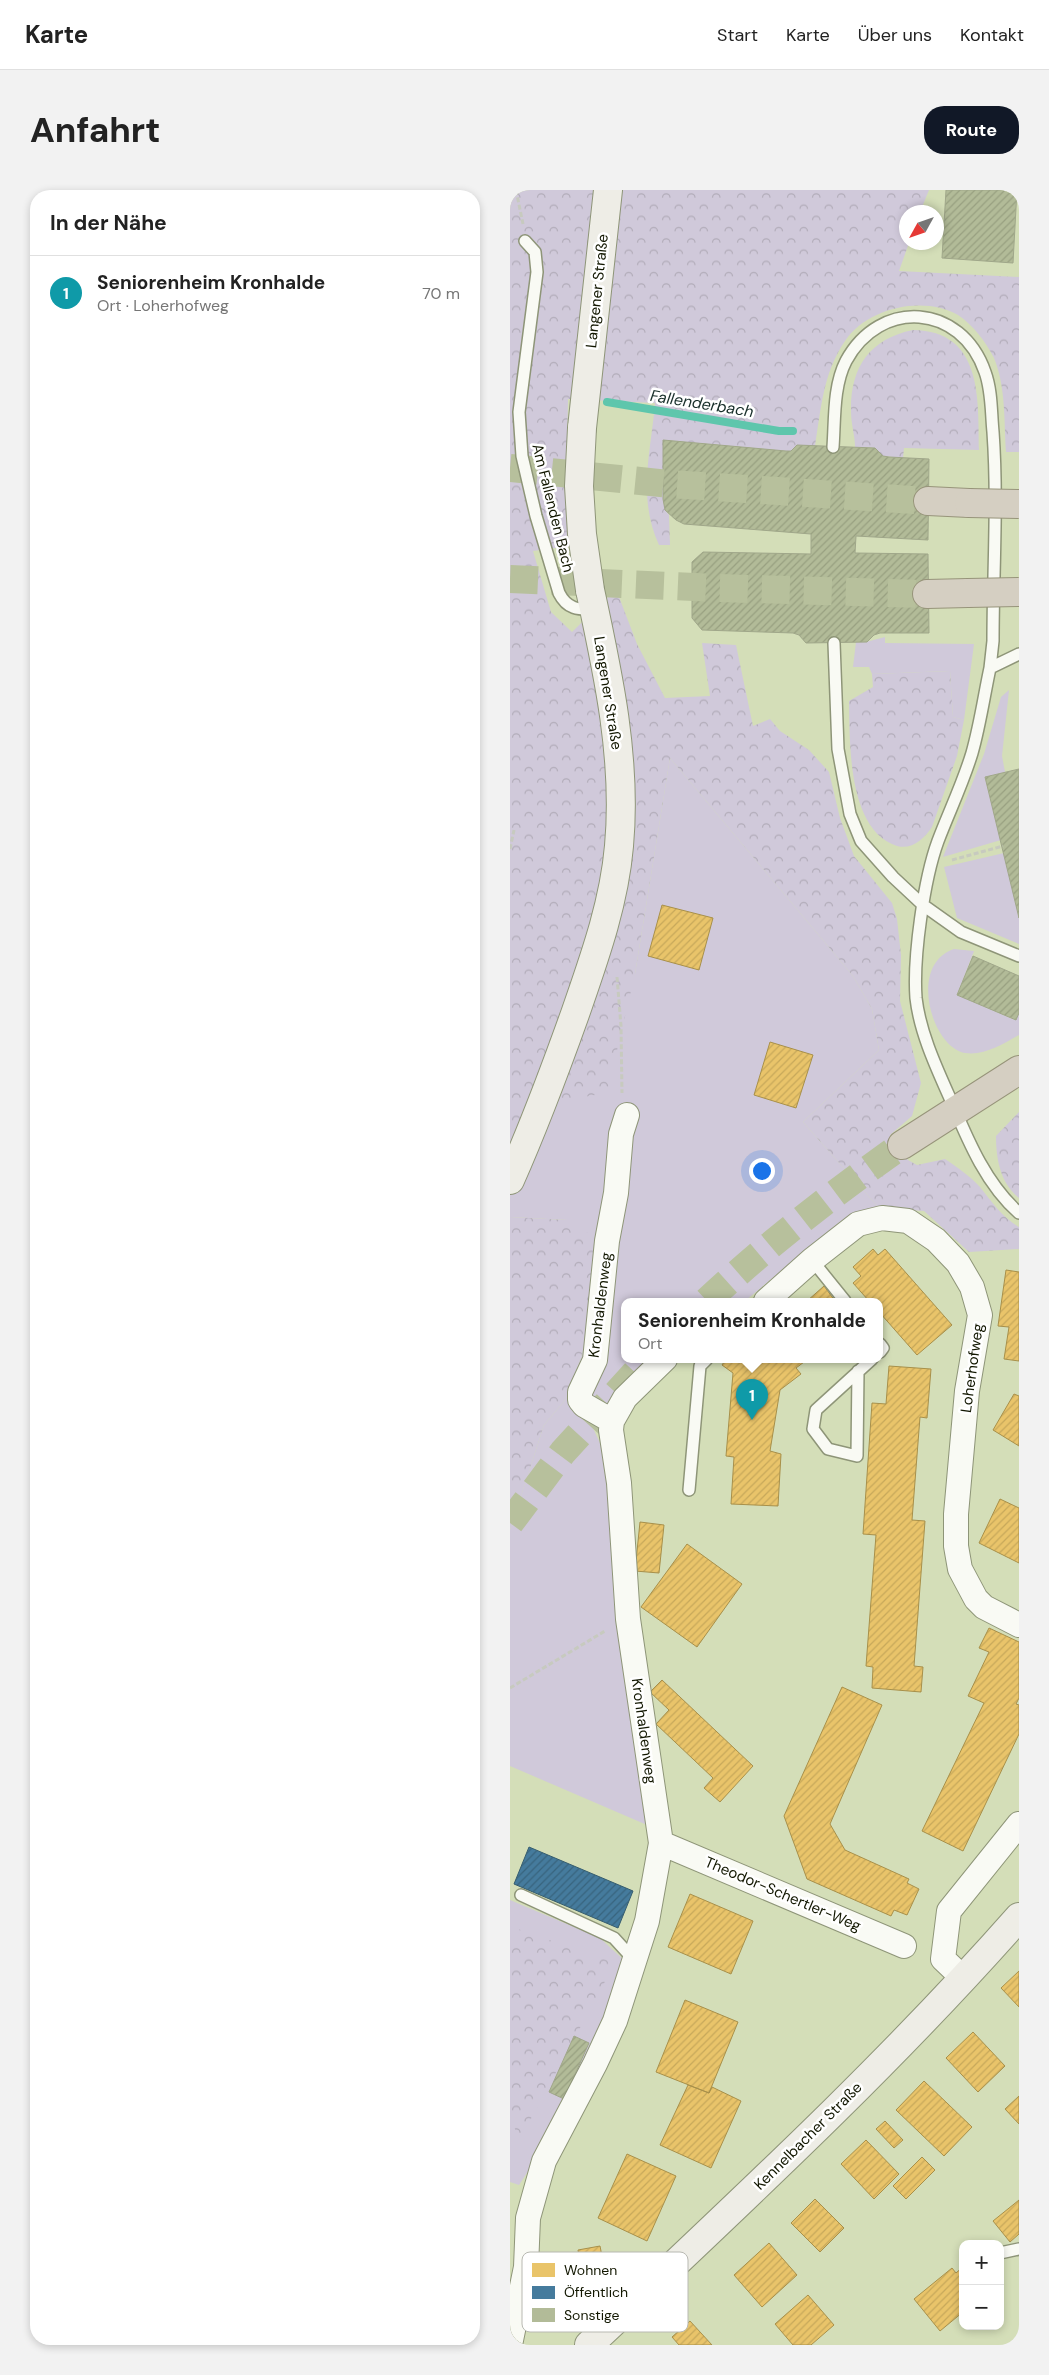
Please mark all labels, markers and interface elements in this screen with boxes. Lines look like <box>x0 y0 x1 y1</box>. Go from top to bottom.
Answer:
text: Karte <box>25 19 88 50</box>
text: Start <box>717 23 758 47</box>
text: Karte <box>786 23 830 47</box>
text: Über uns <box>858 23 932 47</box>
text: Kontakt <box>960 23 1024 47</box>
button: Route <box>924 106 1019 154</box>
text: Anfahrt <box>30 107 160 153</box>
north arrow <box>899 205 944 250</box>
text: In der Nähe <box>50 209 167 237</box>
street label: Langener Straße <box>581 233 613 349</box>
text: Seniorenheim Kronhalde <box>97 270 325 295</box>
text: 1 <box>63 283 69 304</box>
text: 70 m <box>422 283 460 304</box>
text: Ort · Loherhofweg <box>97 295 229 316</box>
water label: Fallenderbach <box>649 385 755 422</box>
street label: Am Fallenden Bach <box>527 442 579 574</box>
street label: Langener Straße <box>589 635 627 751</box>
your location <box>749 1158 775 1184</box>
street label: Kronhaldenweg <box>584 1251 616 1359</box>
popup <box>621 1298 883 1363</box>
text: Seniorenheim Kronhalde <box>638 1308 866 1333</box>
street label: Loherhofweg <box>956 1322 988 1414</box>
text: Ort <box>638 1333 663 1354</box>
pin: 1 <box>736 1379 768 1420</box>
street label: Kronhaldenweg <box>627 1677 661 1785</box>
street label: Theodor-Schertler-Weg <box>702 1852 864 1936</box>
street label: Kennelbacher Straße <box>750 2078 866 2194</box>
map controls <box>959 2240 1004 2330</box>
button: + <box>959 2240 1004 2285</box>
legend <box>522 2252 688 2332</box>
text: Wohnen <box>564 2261 617 2279</box>
text: Öffentlich <box>564 2283 628 2301</box>
button: − <box>959 2285 1004 2330</box>
text: Sonstige <box>564 2306 620 2324</box>

